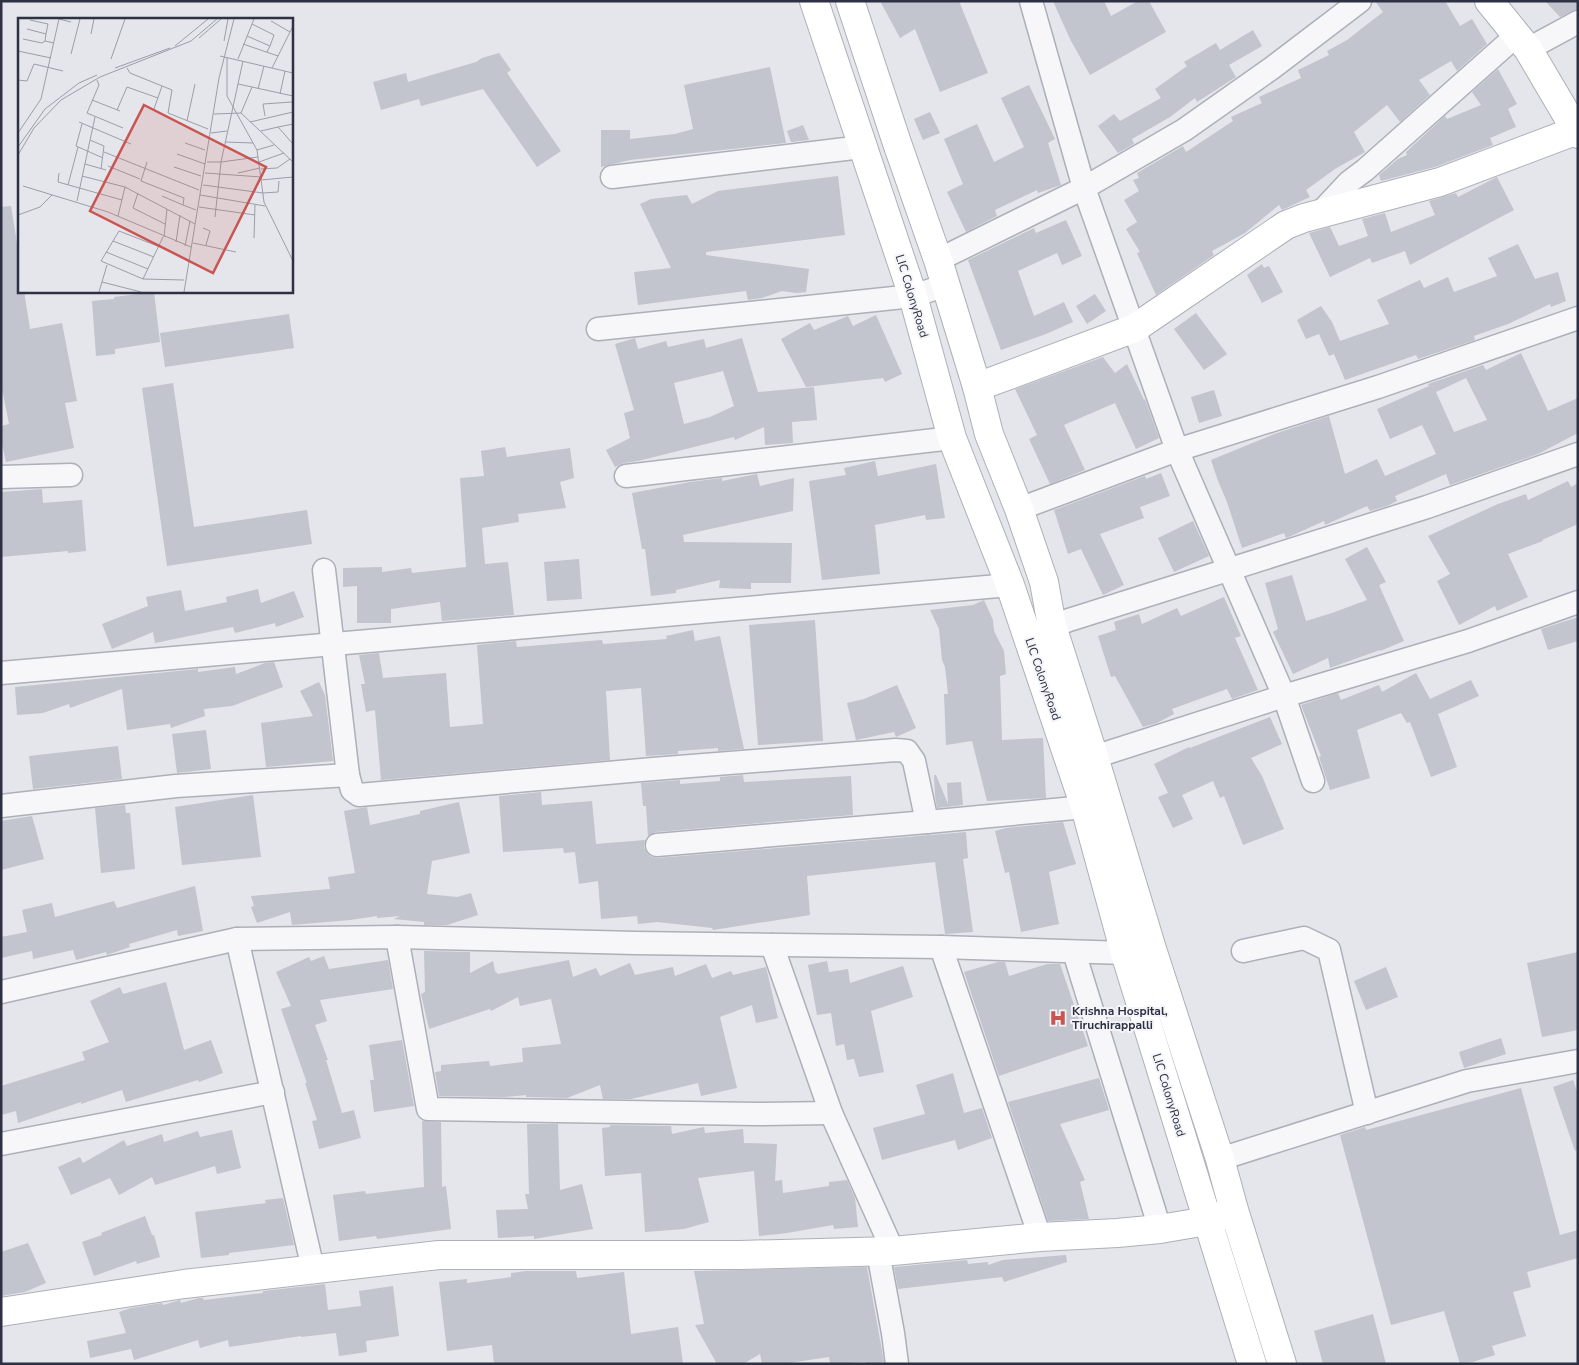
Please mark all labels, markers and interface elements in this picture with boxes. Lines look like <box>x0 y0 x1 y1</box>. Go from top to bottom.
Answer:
inset map <box>18 18 292 292</box>
street label: LIC ColonyRoad <box>892 252 932 340</box>
street label: LIC ColonyRoad <box>1021 636 1065 722</box>
place label: Krishna Hospital, Tiruchirappalli <box>1072 1003 1168 1033</box>
hospital icon: Krishna Hospital, Tiruchirappalli <box>1048 1008 1068 1028</box>
street label: LIC ColonyRoad <box>1149 1051 1189 1139</box>

